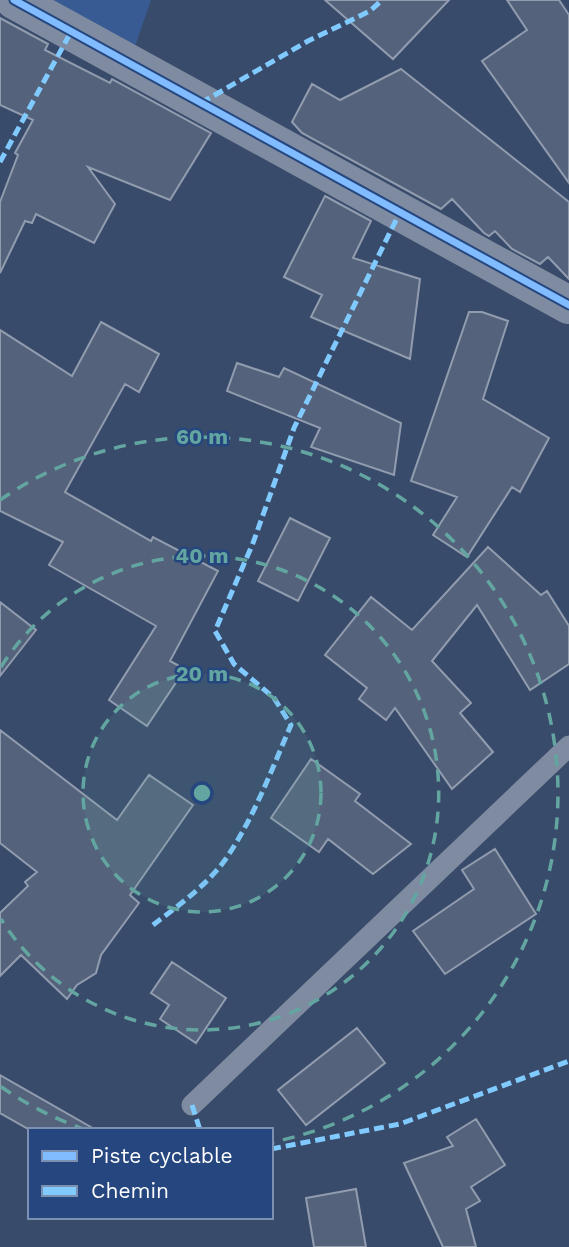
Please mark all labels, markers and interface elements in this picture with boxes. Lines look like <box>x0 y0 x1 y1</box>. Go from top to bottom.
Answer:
text: 60 m <box>176 424 228 449</box>
text: 40 m <box>176 543 228 568</box>
text: 20 m <box>176 661 228 686</box>
centre of rings <box>190 781 214 805</box>
legend <box>28 1128 273 1219</box>
text: Piste cyclable <box>91 1143 233 1168</box>
text: Chemin <box>91 1178 169 1203</box>

